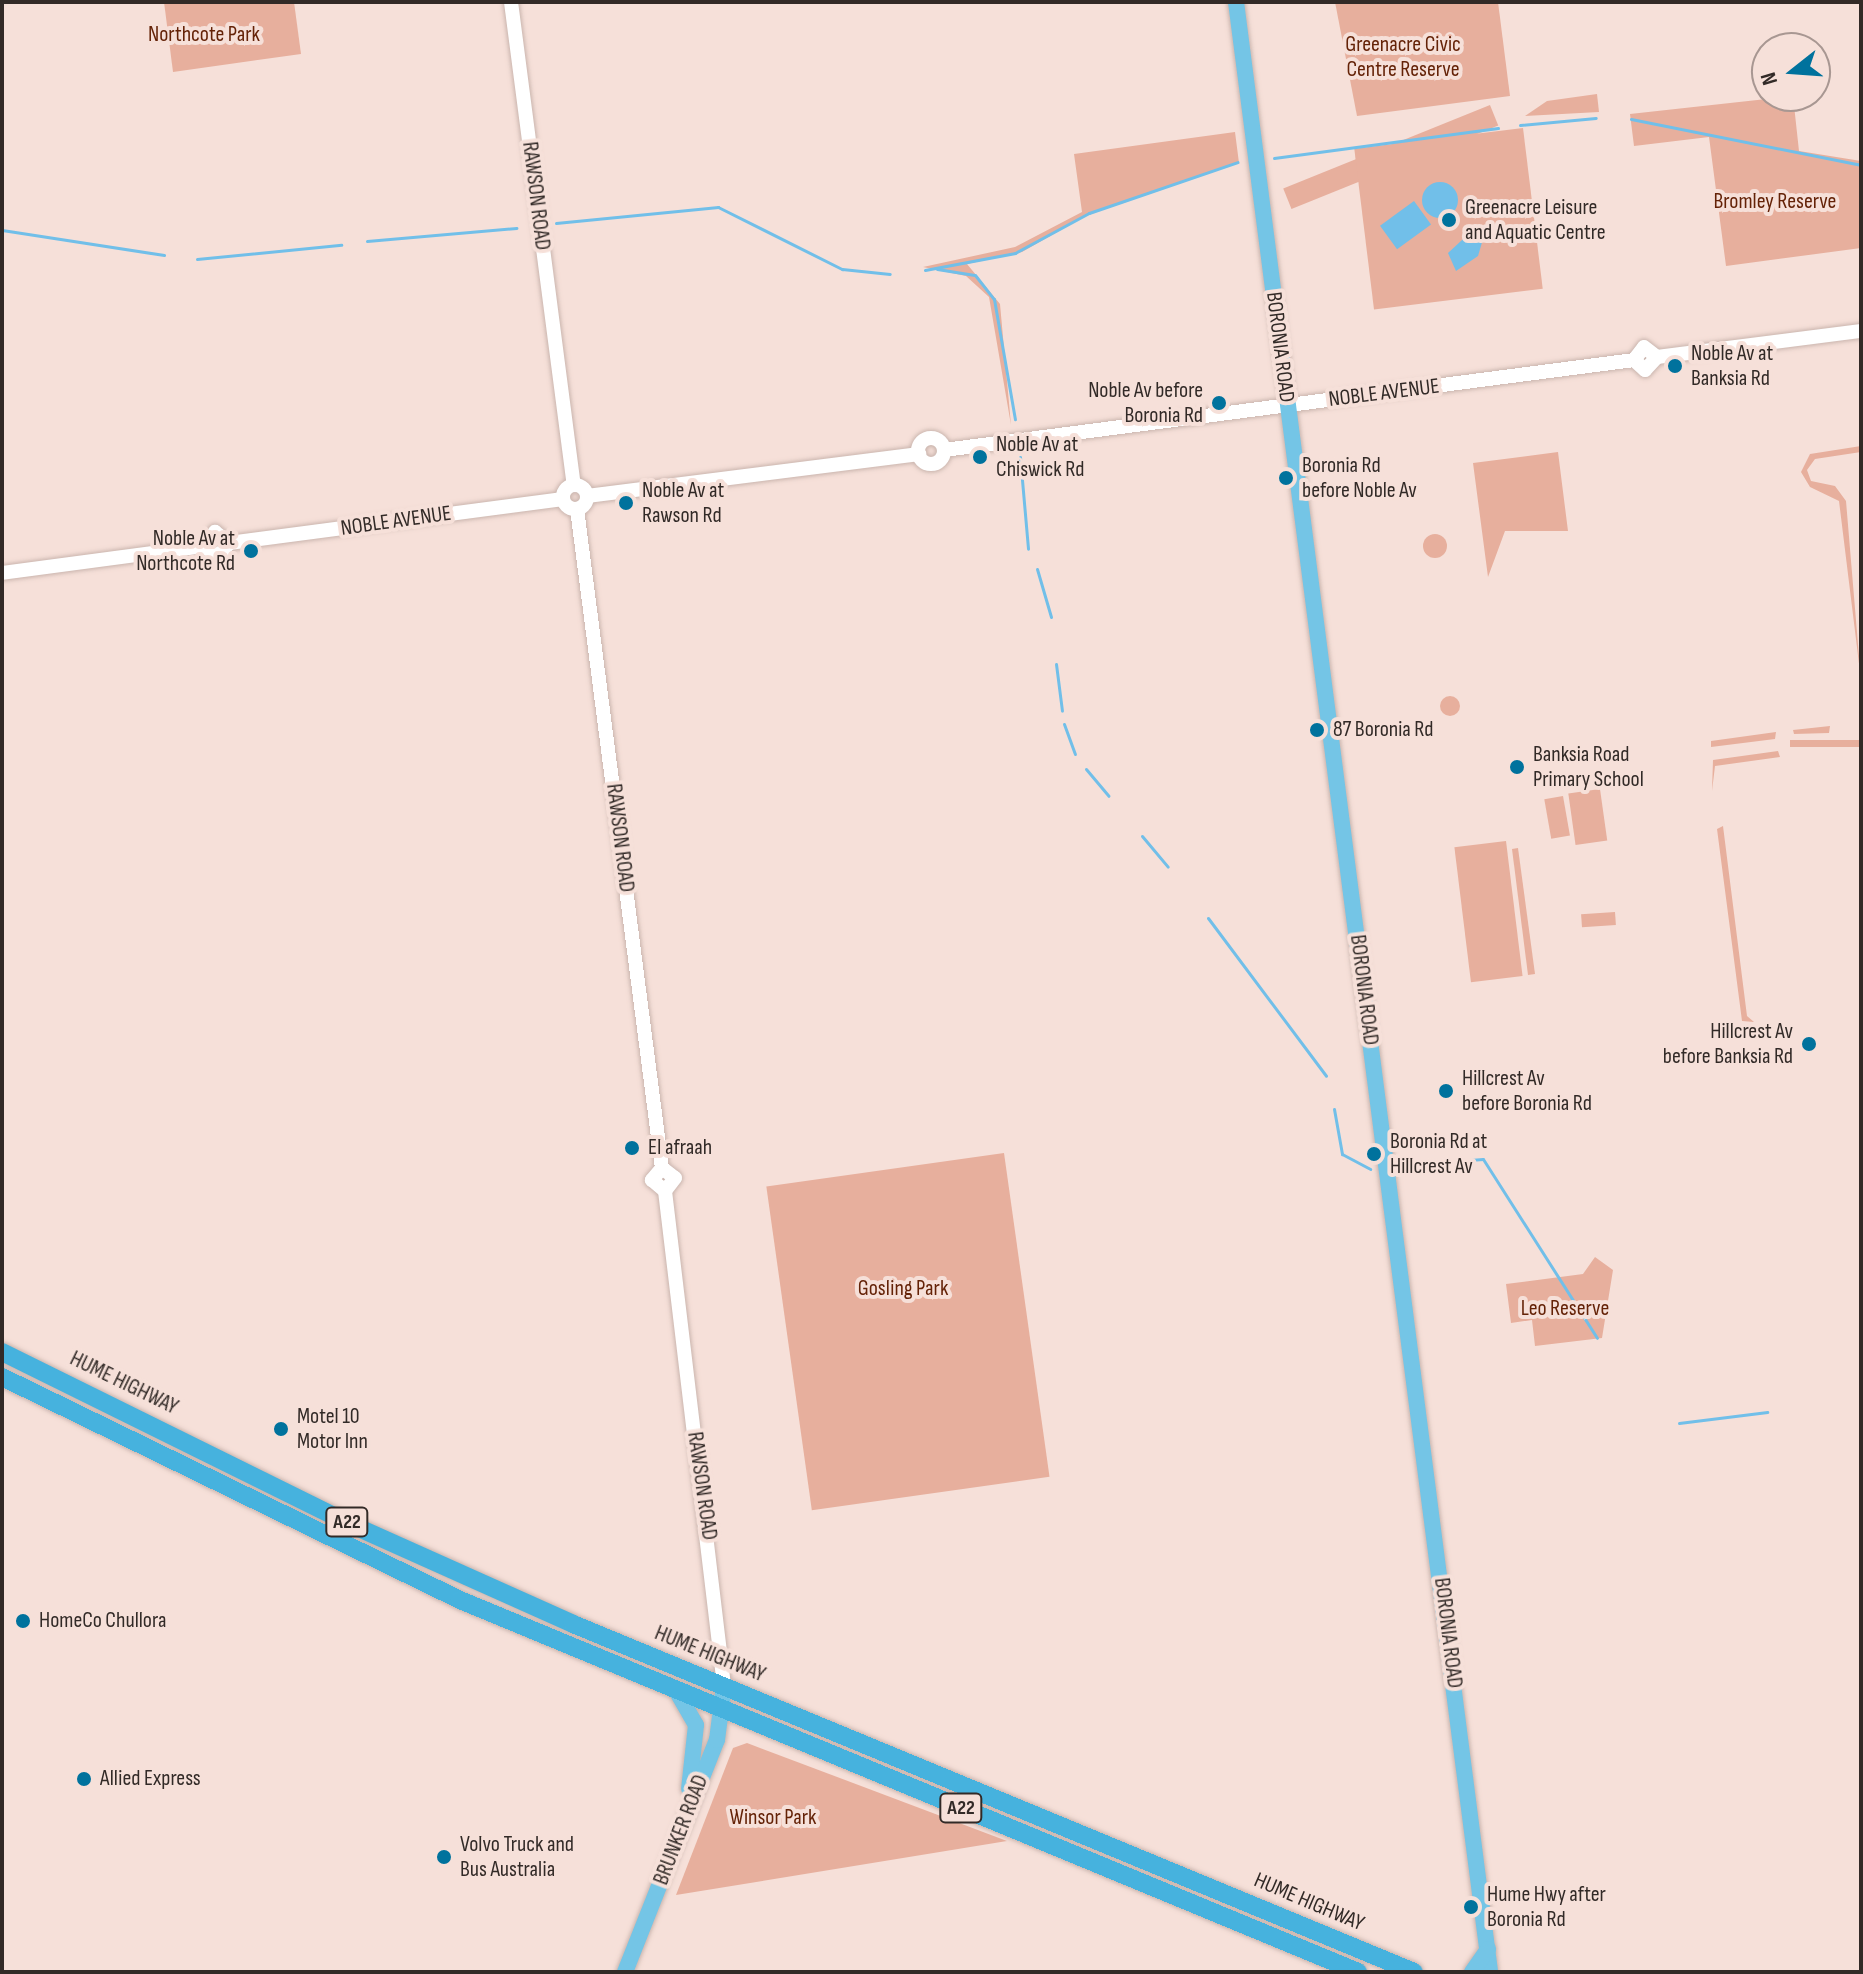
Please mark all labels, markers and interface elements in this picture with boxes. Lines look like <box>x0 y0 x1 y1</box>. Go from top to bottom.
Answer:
park label: Northcote Park <box>148 22 260 48</box>
park label: Greenacre Civic Centre Reserve <box>1345 31 1461 82</box>
north arrow <box>1751 32 1831 112</box>
text: N <box>1755 69 1784 88</box>
street label: RAWSON ROAD <box>516 140 556 252</box>
park label: Bromley Reserve <box>1714 189 1836 215</box>
place label: Greenacre Leisure and Aquatic Centre <box>1465 194 1606 246</box>
marker: Greenacre Leisure and Aquatic Centre <box>1440 211 1458 229</box>
street label: BORONIA ROAD <box>1260 290 1300 404</box>
place label: Noble Av at Banksia Rd <box>1691 340 1773 392</box>
marker: Noble Av at Banksia Rd <box>1666 357 1684 375</box>
street label: NOBLE AVENUE <box>1327 373 1441 413</box>
place label: Noble Av before Boronia Rd <box>1088 377 1203 428</box>
marker: Noble Av before Boronia Rd <box>1210 394 1228 412</box>
place label: Noble Av at Chiswick Rd <box>996 431 1084 482</box>
marker: Noble Av at Chiswick Rd <box>971 448 989 466</box>
place label: Boronia Rd before Noble Av <box>1302 452 1417 504</box>
marker: Boronia Rd before Noble Av <box>1277 469 1295 487</box>
place label: Noble Av at Rawson Rd <box>642 477 724 528</box>
marker: Noble Av at Rawson Rd <box>617 494 635 512</box>
street label: NOBLE AVENUE <box>339 500 453 542</box>
place label: Noble Av at Northcote Rd <box>136 525 235 576</box>
marker: Noble Av at Northcote Rd <box>242 542 260 560</box>
place label: 87 Boronia Rd <box>1333 717 1433 743</box>
marker: 87 Boronia Rd <box>1308 721 1326 739</box>
place label: Banksia Road Primary School <box>1533 741 1644 792</box>
marker: Banksia Road Primary School <box>1508 758 1526 776</box>
street label: RAWSON ROAD <box>600 782 640 894</box>
street label: BORONIA ROAD <box>1344 933 1384 1047</box>
place label: Hillcrest Av before Banksia Rd <box>1663 1018 1793 1070</box>
marker: Hillcrest Av before Banksia Rd <box>1800 1035 1818 1053</box>
place label: Hillcrest Av before Boronia Rd <box>1462 1065 1592 1116</box>
marker: Hillcrest Av before Boronia Rd <box>1437 1082 1455 1100</box>
place label: Boronia Rd at Hillcrest Av <box>1390 1128 1487 1180</box>
place label: EI afraah <box>648 1135 712 1161</box>
marker: EI afraah <box>623 1139 641 1157</box>
marker: Boronia Rd at Hillcrest Av <box>1365 1145 1383 1163</box>
park label: Gosling Park <box>858 1276 948 1302</box>
park label: Leo Reserve <box>1521 1296 1609 1322</box>
street label: HUME HIGHWAY <box>66 1345 182 1421</box>
place label: Motel 10 Motor Inn <box>297 1403 368 1454</box>
marker: Motel 10 Motor Inn <box>272 1420 290 1438</box>
street label: RAWSON ROAD <box>681 1430 723 1542</box>
road number: A22 <box>325 1506 369 1538</box>
street label: BORONIA ROAD <box>1428 1576 1468 1690</box>
place label: HomeCo Chullora <box>39 1608 166 1634</box>
marker: HomeCo Chullora <box>14 1612 32 1630</box>
street label: HUME HIGHWAY <box>651 1620 769 1688</box>
place label: Allied Express <box>100 1766 201 1792</box>
marker: Allied Express <box>75 1770 93 1788</box>
street label: BRUNKER ROAD <box>648 1771 714 1889</box>
road number: A22 <box>939 1792 983 1824</box>
park label: Winsor Park <box>730 1805 816 1831</box>
place label: Volvo Truck and Bus Australia <box>460 1831 574 1882</box>
marker: Volvo Truck and Bus Australia <box>435 1848 453 1866</box>
street label: HUME HIGHWAY <box>1250 1867 1368 1937</box>
place label: Hume Hwy after Boronia Rd <box>1487 1881 1606 1932</box>
marker: Hume Hwy after Boronia Rd <box>1462 1898 1480 1916</box>

